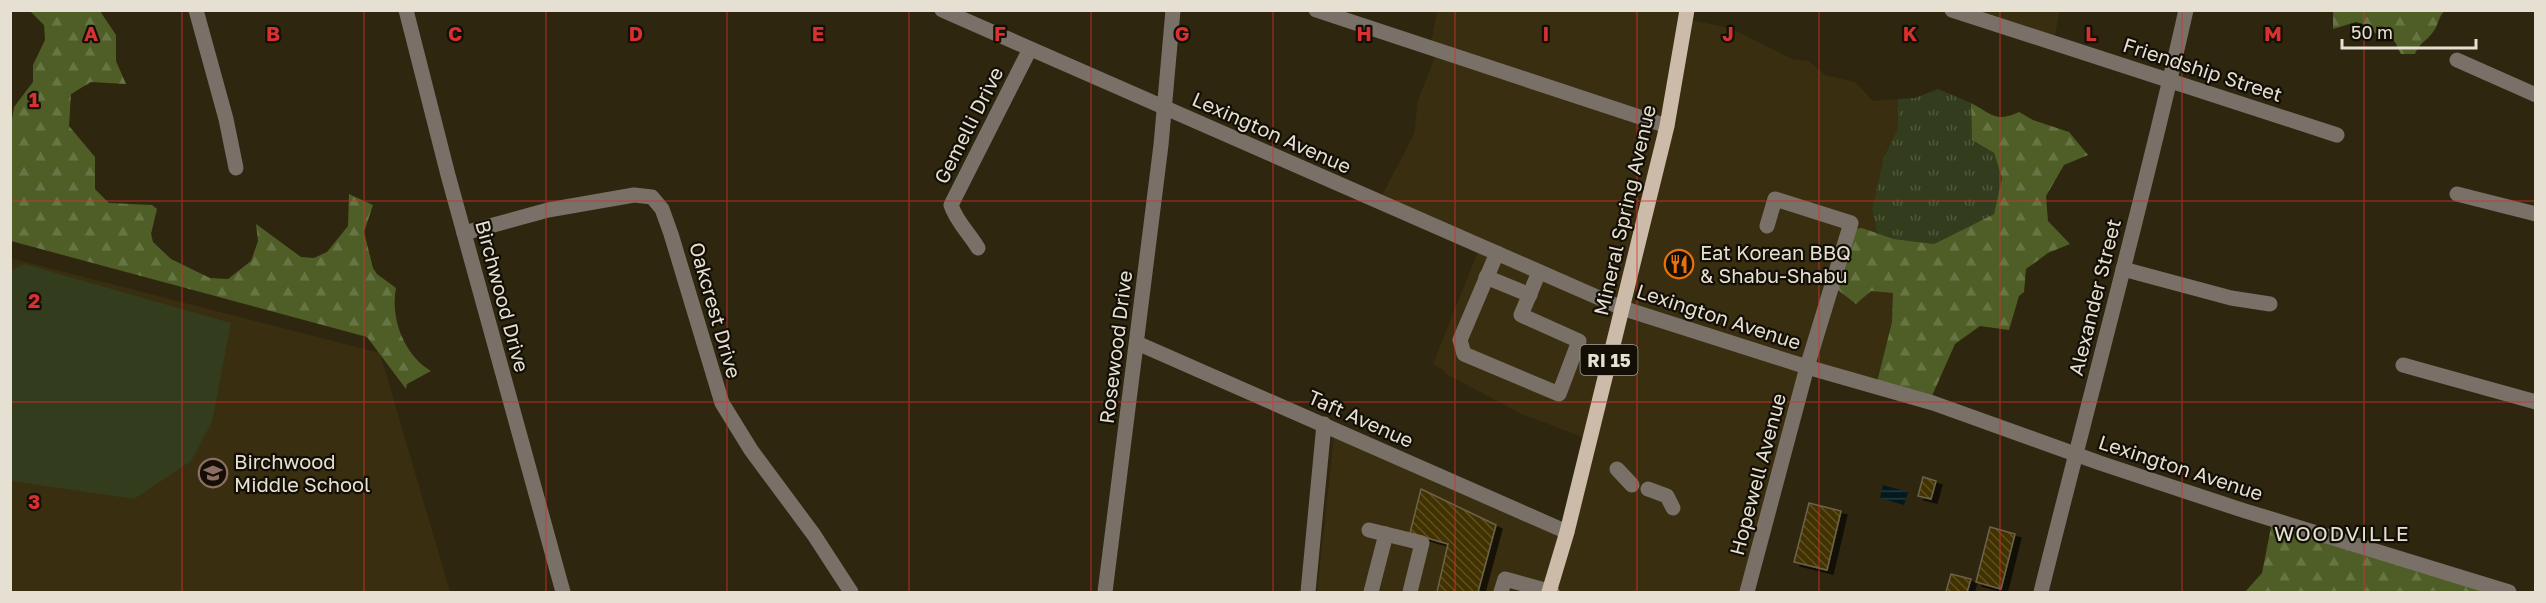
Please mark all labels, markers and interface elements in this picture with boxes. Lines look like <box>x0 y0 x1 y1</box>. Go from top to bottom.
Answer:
scale bar <box>2342 12 2476 50</box>
text: A <box>84 21 98 45</box>
text: B <box>266 21 280 45</box>
text: C <box>448 21 462 45</box>
text: D <box>629 21 643 45</box>
text: E <box>812 21 824 45</box>
text: F <box>994 21 1006 45</box>
text: G <box>1175 21 1189 45</box>
text: H <box>1356 21 1372 45</box>
text: I <box>1543 21 1549 45</box>
text: J <box>1722 21 1734 45</box>
text: K <box>1903 21 1918 45</box>
text: L <box>2085 21 2097 45</box>
text: M <box>2264 21 2282 45</box>
text: 50 m <box>2351 21 2393 43</box>
street label: Friendship Street <box>2120 32 2286 106</box>
street label: Gemelli Drive <box>928 63 1008 187</box>
street label: Lexington Avenue <box>1189 86 1355 178</box>
text: 1 <box>29 87 39 111</box>
street label: Mineral Spring Avenue <box>1588 102 1660 318</box>
street label: Alexander Street <box>2063 216 2125 378</box>
street label: Birchwood Drive <box>471 217 535 375</box>
street label: Oakcrest Drive <box>685 239 747 381</box>
place label: Eat Korean BBQ & Shabu-Shabu <box>1700 240 1851 287</box>
restaurant icon: Eat Korean BBQ & Shabu-Shabu <box>1663 248 1695 280</box>
street label: Rosewood Drive <box>1094 269 1136 425</box>
street label: Lexington Avenue <box>1634 278 1804 354</box>
text: 2 <box>28 288 40 312</box>
road number: RI 15 <box>1580 345 1638 375</box>
street label: Taft Avenue <box>1305 384 1417 452</box>
street label: Hopewell Avenue <box>1724 390 1790 558</box>
street label: Lexington Avenue <box>2096 429 2266 505</box>
place label: Birchwood Middle School <box>234 449 370 496</box>
school or university icon: Birchwood Middle School <box>197 457 229 489</box>
text: 3 <box>28 489 40 513</box>
district label: WOODVILLE <box>2274 520 2410 546</box>

